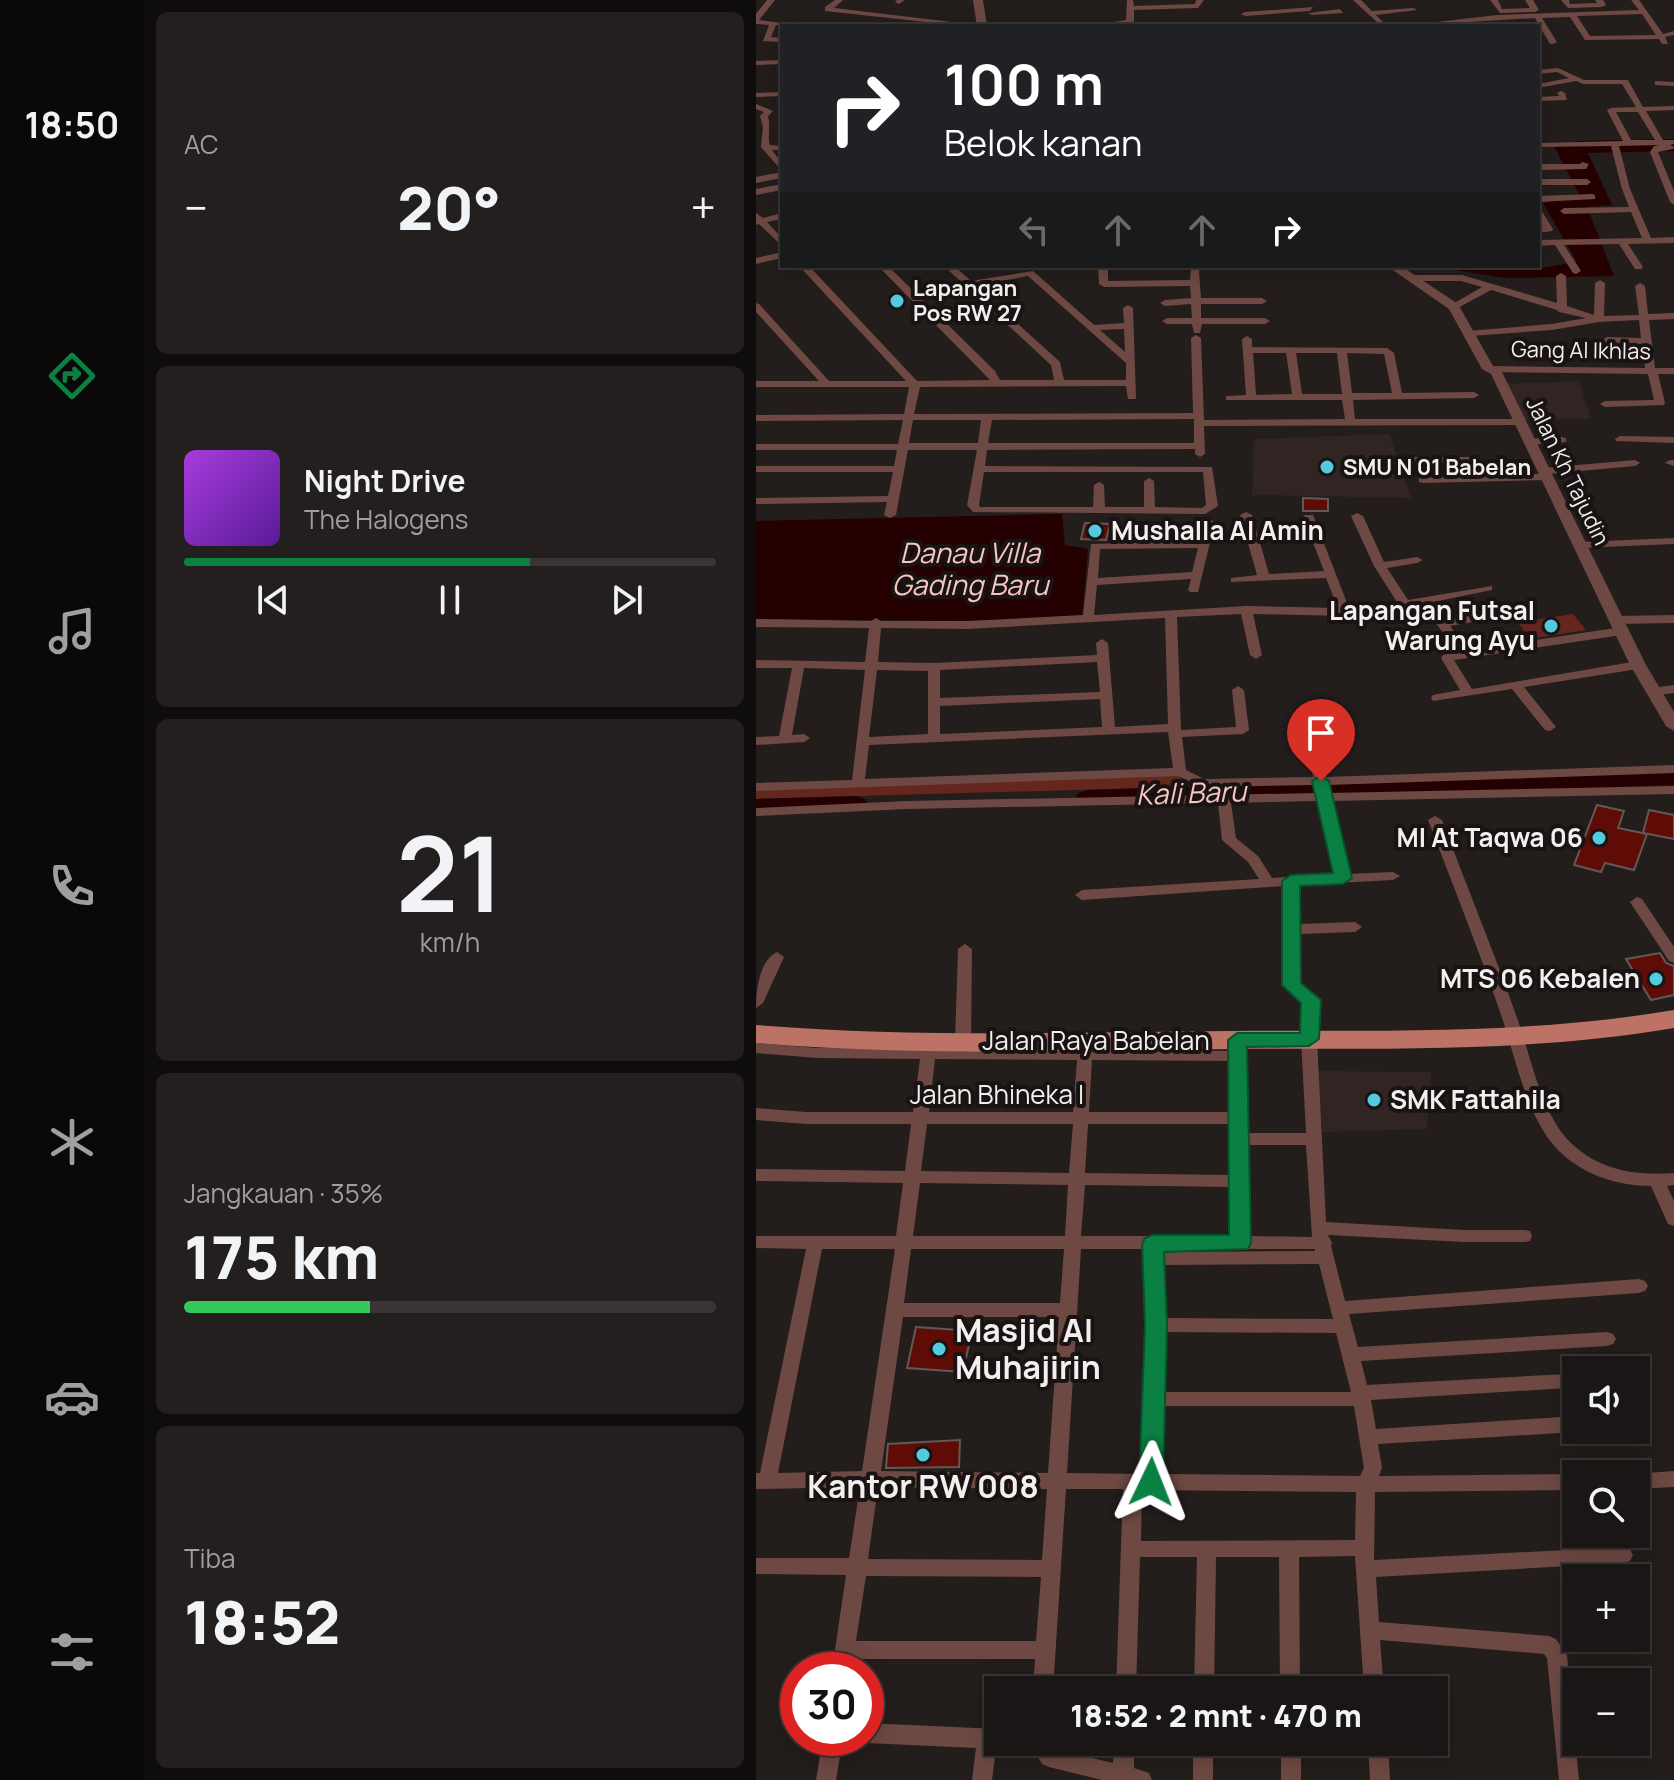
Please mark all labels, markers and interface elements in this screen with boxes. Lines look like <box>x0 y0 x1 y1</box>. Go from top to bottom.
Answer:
text: 100 m <box>944 45 1104 122</box>
icon: right <box>812 56 916 160</box>
text: 18:50 <box>25 100 119 149</box>
text: Belok kanan <box>944 118 1143 167</box>
text: AC <box>184 126 219 162</box>
text: 20° <box>397 166 501 248</box>
text: − <box>184 177 208 237</box>
text: + <box>691 177 716 237</box>
icon: left <box>1012 208 1056 252</box>
icon: ahead <box>1096 208 1140 252</box>
icon: ahead <box>1180 208 1224 252</box>
icon: right <box>1264 208 1308 252</box>
place label: Lapangan Pos RW 27 <box>913 273 1022 328</box>
marker: Lapangan Pos RW 27 <box>888 292 906 310</box>
street label: Gang Al Ikhlas <box>1511 334 1651 366</box>
icon: directions <box>44 348 100 404</box>
street label: Jalan Kh Tajudin <box>1519 392 1617 550</box>
place label: SMU N 01 Babelan <box>1343 452 1531 482</box>
marker: SMU N 01 Babelan <box>1318 458 1336 476</box>
text: Night Drive <box>304 460 466 501</box>
text: The Halogens <box>304 501 468 537</box>
place label: Mushalla Al Amin <box>1111 512 1324 548</box>
marker: Mushalla Al Amin <box>1086 522 1104 540</box>
water label: Danau Villa Gading Baru <box>892 533 1051 603</box>
icon: previous <box>251 578 295 622</box>
icon: pause <box>428 578 472 622</box>
icon: next <box>605 578 649 622</box>
place label: Lapangan Futsal Warung Ayu <box>1329 592 1535 658</box>
icon: music <box>44 603 100 659</box>
marker: Lapangan Futsal Warung Ayu <box>1542 617 1560 635</box>
pin <box>1287 699 1355 781</box>
icon: arrive <box>1299 711 1343 755</box>
water label: Kali Baru <box>1135 771 1249 813</box>
text: 21 <box>396 801 504 943</box>
place label: MI At Taqwa 06 <box>1396 819 1583 855</box>
marker: MI At Taqwa 06 <box>1590 829 1608 847</box>
icon: phone <box>44 858 100 914</box>
text: km/h <box>420 924 480 960</box>
place label: MTS 06 Kebalen <box>1440 960 1640 996</box>
marker: MTS 06 Kebalen <box>1647 970 1665 988</box>
street label: Jalan Raya Babelan <box>982 1022 1210 1058</box>
street label: Jalan Bhineka I <box>910 1076 1084 1112</box>
place label: SMK Fattahila <box>1390 1081 1561 1117</box>
marker: SMK Fattahila <box>1365 1091 1383 1109</box>
icon: climate <box>44 1114 100 1170</box>
text: Jangkauan · 35% <box>184 1175 383 1211</box>
text: 175 km <box>184 1215 379 1297</box>
place label: Masjid Al Muhajirin <box>955 1308 1101 1389</box>
marker: Masjid Al Muhajirin <box>930 1340 948 1358</box>
map controls <box>1562 1356 1650 1756</box>
button: sound <box>1562 1356 1650 1444</box>
icon: car <box>44 1369 100 1425</box>
position arrow <box>1109 1440 1193 1524</box>
marker: Kantor RW 008 <box>914 1446 932 1464</box>
button: search <box>1562 1460 1650 1548</box>
place label: Kantor RW 008 <box>807 1464 1039 1508</box>
text: Tiba <box>184 1540 235 1576</box>
button: + <box>1562 1564 1650 1652</box>
text: 18:52 <box>184 1580 340 1662</box>
icon: filters <box>44 1624 100 1680</box>
speed limit sign: 30 <box>780 1652 884 1756</box>
button: − <box>1562 1668 1650 1756</box>
text: 18:52 · 2 mnt · 470 m <box>1070 1695 1362 1736</box>

